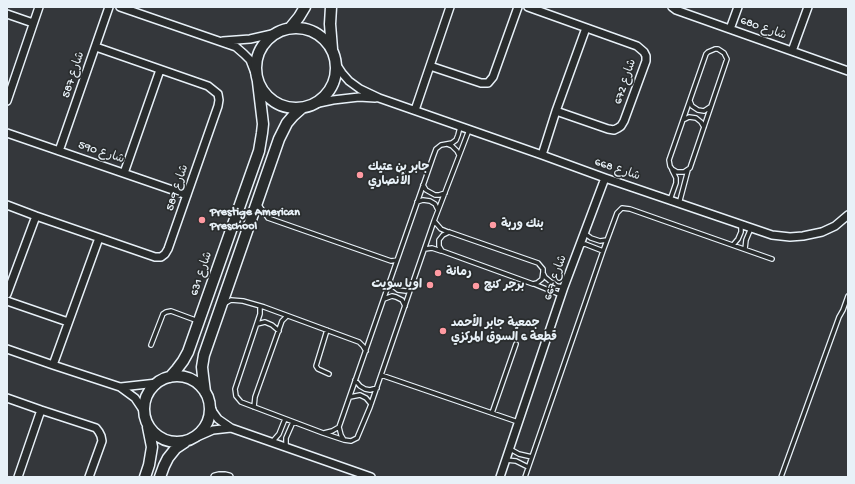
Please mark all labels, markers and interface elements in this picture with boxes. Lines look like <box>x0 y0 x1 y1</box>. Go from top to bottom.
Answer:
street label: شارع 680 <box>738 14 788 44</box>
street label: شارع 587 <box>59 50 89 100</box>
street label: شارع 672 <box>612 57 640 107</box>
street label: شارع 590 <box>76 138 126 168</box>
street label: شارع 668 <box>592 155 642 185</box>
place label: جابر بن عتيك الأنصاري <box>368 161 429 189</box>
street label: شارع 589 <box>163 163 193 213</box>
marker: جابر بن عتيك الأنصاري <box>355 170 365 180</box>
place label: Prestige American Preschool <box>210 206 300 234</box>
marker: Prestige American Preschool <box>197 215 207 225</box>
place label: بنك وربة <box>501 218 544 232</box>
marker: بنك وربة <box>488 220 498 230</box>
street label: شارع 631 <box>188 250 216 298</box>
street label: شارع 667 <box>541 253 571 303</box>
place label: رمانة <box>446 266 472 280</box>
marker: رمانة <box>433 268 443 278</box>
place label: اويا سويت <box>372 278 422 292</box>
place label: برجر كنج <box>484 279 524 293</box>
marker: اويا سويت <box>425 280 435 290</box>
marker: برجر كنج <box>471 281 481 291</box>
place label: جمعية جابر الأحمد قطعة 6 السوق المركزي <box>451 317 557 345</box>
marker: جمعية جابر الأحمد قطعة 6 السوق المركزي <box>438 326 448 336</box>

